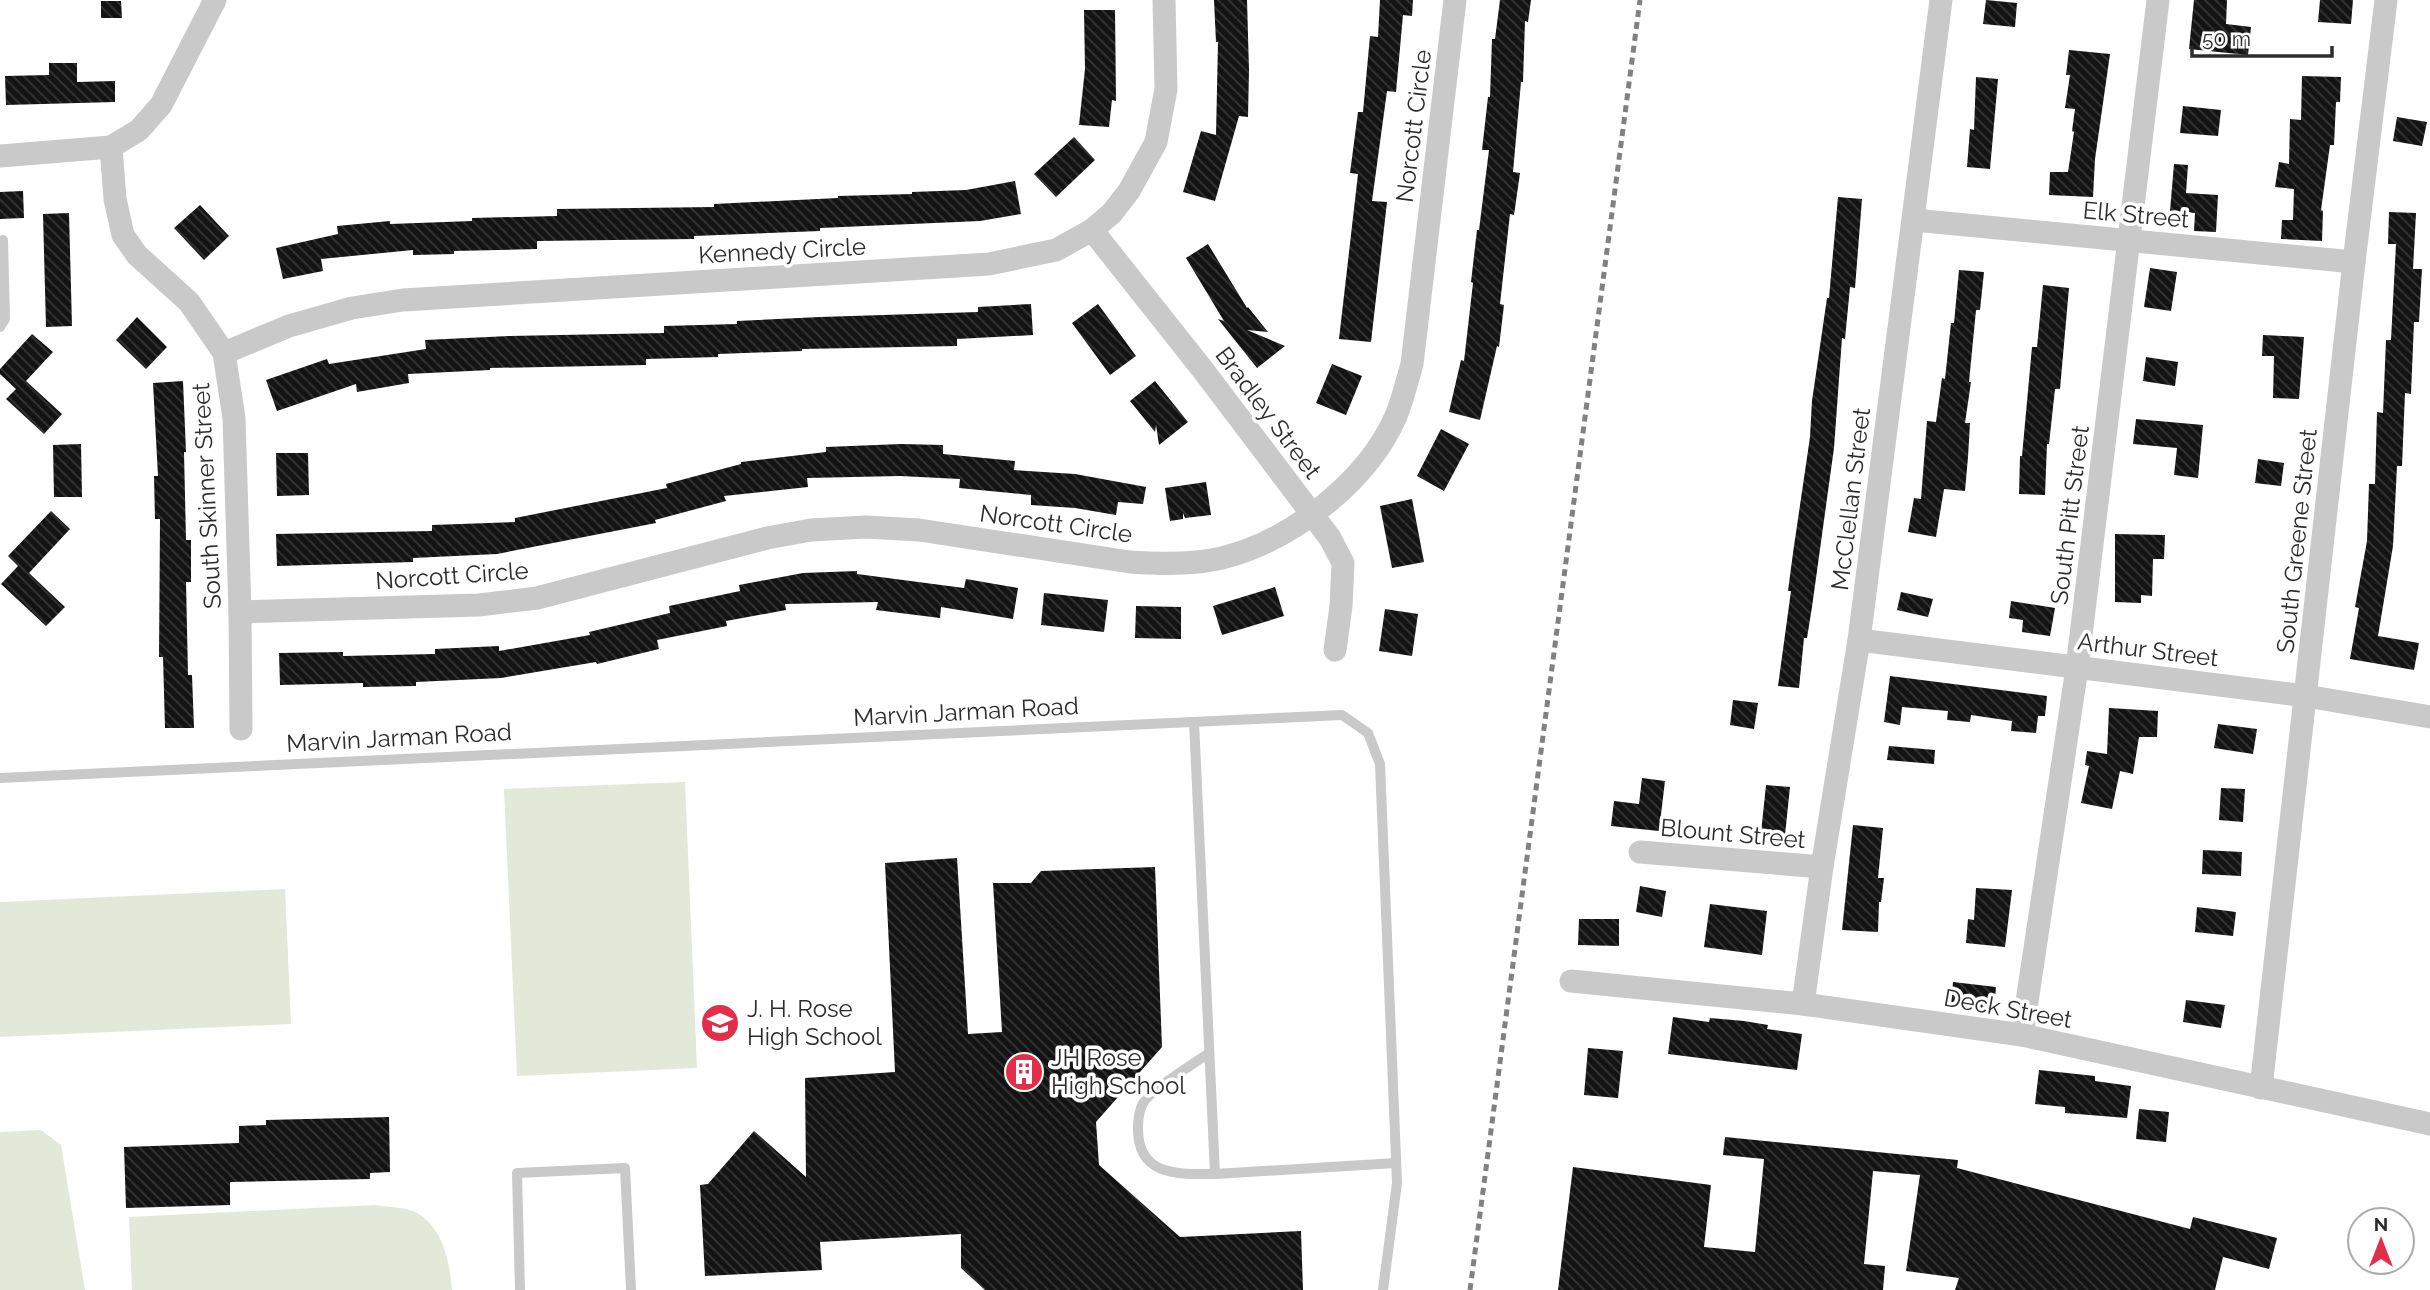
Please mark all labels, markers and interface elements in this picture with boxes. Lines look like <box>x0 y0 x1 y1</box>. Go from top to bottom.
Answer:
scale bar <box>2192 14 2332 58</box>
text: 50 m <box>2202 26 2251 51</box>
street label: Norcott Circle <box>1390 48 1437 204</box>
street label: Elk Street <box>2082 195 2190 234</box>
street label: Kennedy Circle <box>697 232 867 269</box>
street label: Bradley Street <box>1209 341 1327 484</box>
street label: South Skinner Street <box>186 382 227 610</box>
street label: McClellan Street <box>1825 406 1876 592</box>
street label: South Pitt Street <box>2044 424 2095 606</box>
street label: South Greene Street <box>2270 427 2323 655</box>
street label: Norcott Circle <box>978 498 1134 549</box>
street label: Norcott Circle <box>374 556 530 595</box>
street label: Arthur Street <box>2076 626 2220 673</box>
street label: Marvin Jarman Road <box>853 691 1079 732</box>
street label: Marvin Jarman Road <box>286 717 512 758</box>
street label: Blount Street <box>1659 813 1807 854</box>
street label: Deck Street <box>1942 983 2075 1034</box>
place label: J. H. Rose High School <box>747 994 882 1051</box>
school or university icon: J. H. Rose High School <box>699 1002 741 1044</box>
place label: JH Rose High School <box>1051 1043 1186 1100</box>
building icon: JH Rose High School <box>1003 1051 1045 1093</box>
north arrow <box>2346 1206 2416 1276</box>
text: N <box>2374 1213 2388 1235</box>

